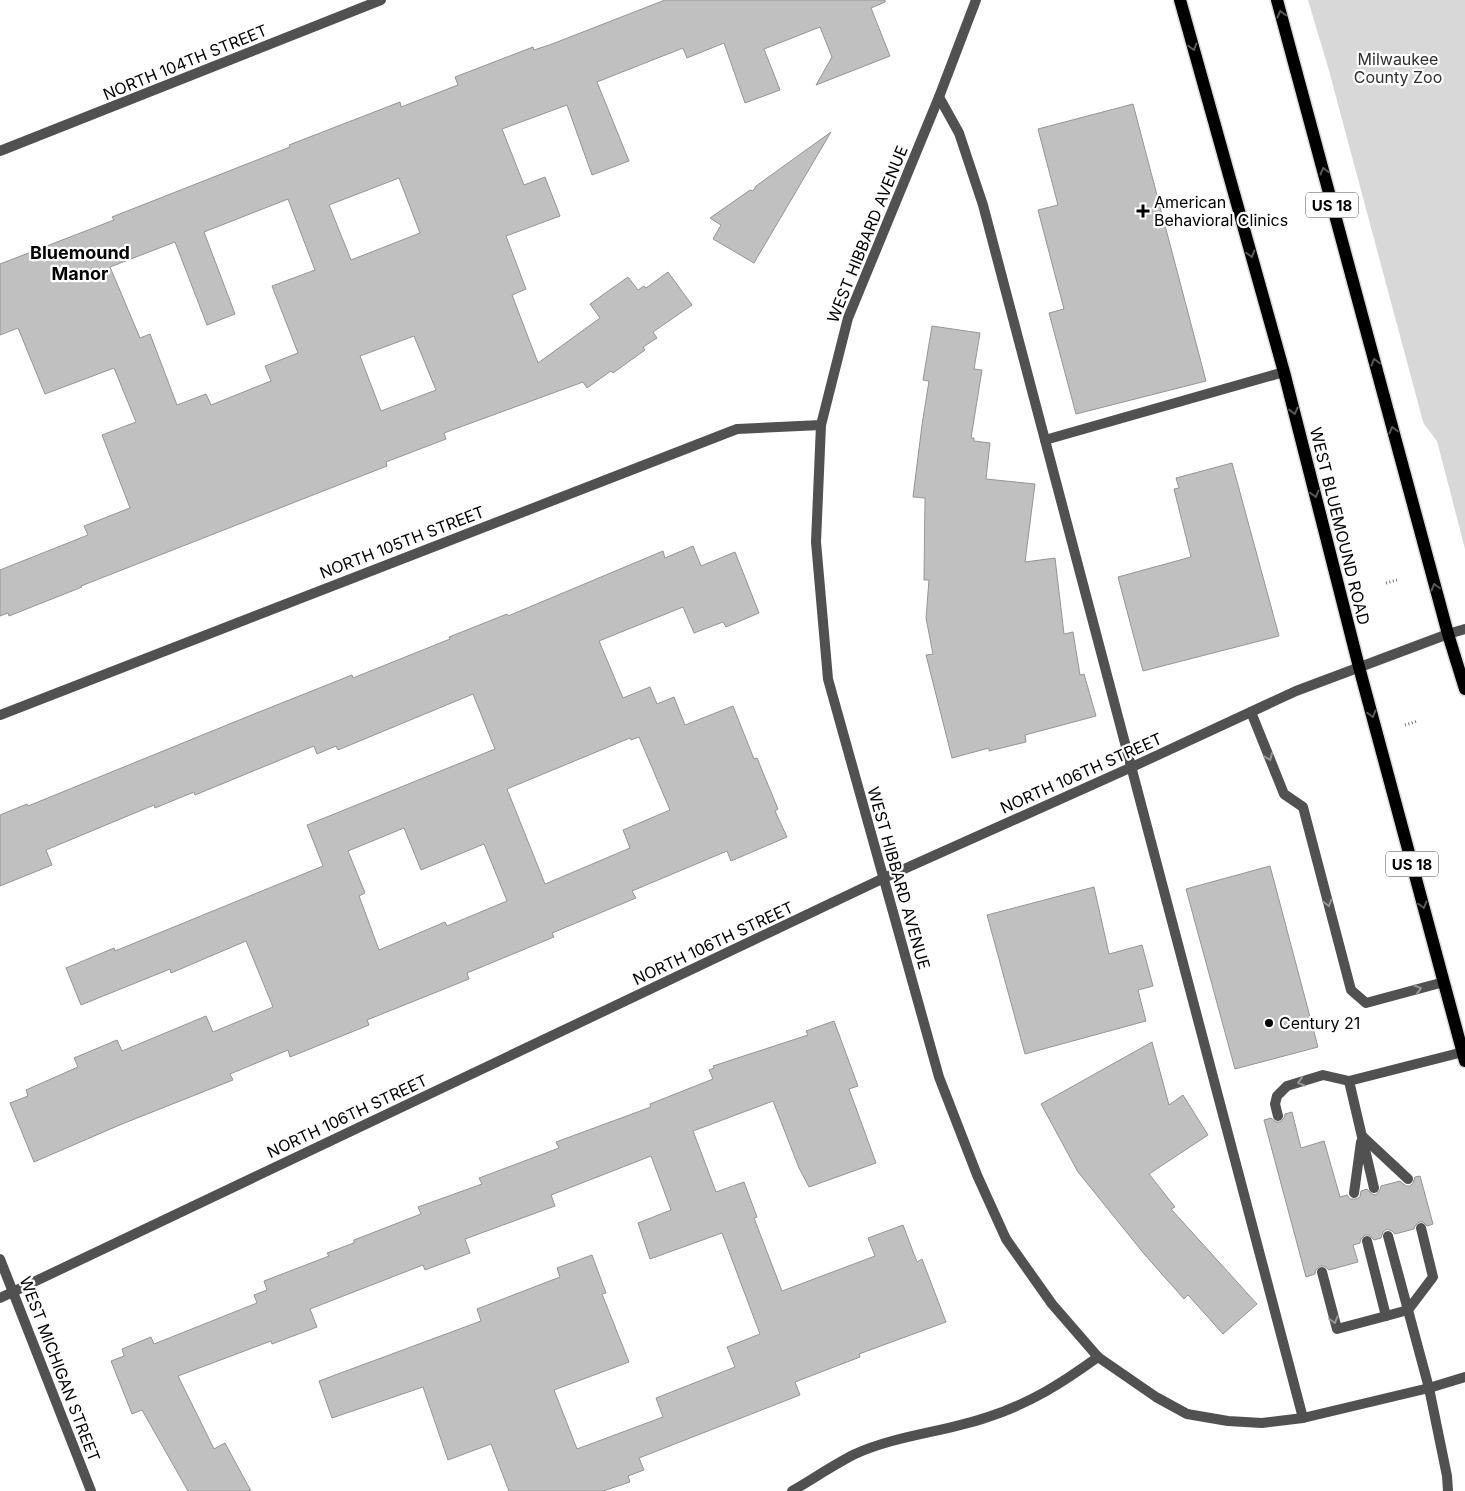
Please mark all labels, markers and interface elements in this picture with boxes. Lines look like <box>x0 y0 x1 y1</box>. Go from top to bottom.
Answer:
one-way arrow <box>1277 11 1287 19</box>
street label: NORTH 104TH STREET <box>100 20 270 104</box>
one-way arrow <box>1187 42 1197 51</box>
park label: Milwaukee County Zoo <box>1354 49 1442 87</box>
street label: WEST HIBBARD AVENUE <box>822 143 912 325</box>
one-way arrow <box>1319 168 1329 176</box>
place label: American Behavioral Clinics <box>1154 192 1288 230</box>
road number: US 18 <box>1306 192 1358 218</box>
marker: American Behavioral Clinics <box>1136 204 1150 218</box>
district label: Bluemound Manor <box>30 242 130 284</box>
one-way arrow <box>1245 249 1256 258</box>
one-way arrow <box>1370 358 1381 366</box>
one-way arrow <box>1288 406 1299 415</box>
street label: WEST BLUEMOUND ROAD <box>1306 425 1374 627</box>
one-way arrow <box>1388 425 1399 434</box>
one-way arrow <box>1310 489 1320 497</box>
street label: NORTH 105TH STREET <box>317 501 487 583</box>
one-way arrow <box>1430 582 1441 591</box>
one-way arrow <box>1366 709 1376 718</box>
street label: NORTH 106TH STREET <box>997 728 1165 818</box>
one-way arrow <box>1263 753 1273 761</box>
street label: WEST HIBBARD AVENUE <box>863 784 935 972</box>
road number: US 18 <box>1386 852 1438 876</box>
street label: NORTH 106TH STREET <box>629 897 797 989</box>
one-way arrow <box>1322 899 1333 908</box>
one-way arrow <box>1417 900 1428 909</box>
one-way arrow <box>1413 985 1421 995</box>
place label: Century 21 <box>1279 1013 1360 1033</box>
marker: Century 21 <box>1263 1017 1275 1029</box>
street label: NORTH 106TH STREET <box>263 1070 431 1162</box>
one-way arrow <box>1298 1076 1306 1086</box>
street label: WEST MICHIGAN STREET <box>15 1274 105 1464</box>
one-way arrow <box>1328 1315 1339 1324</box>

